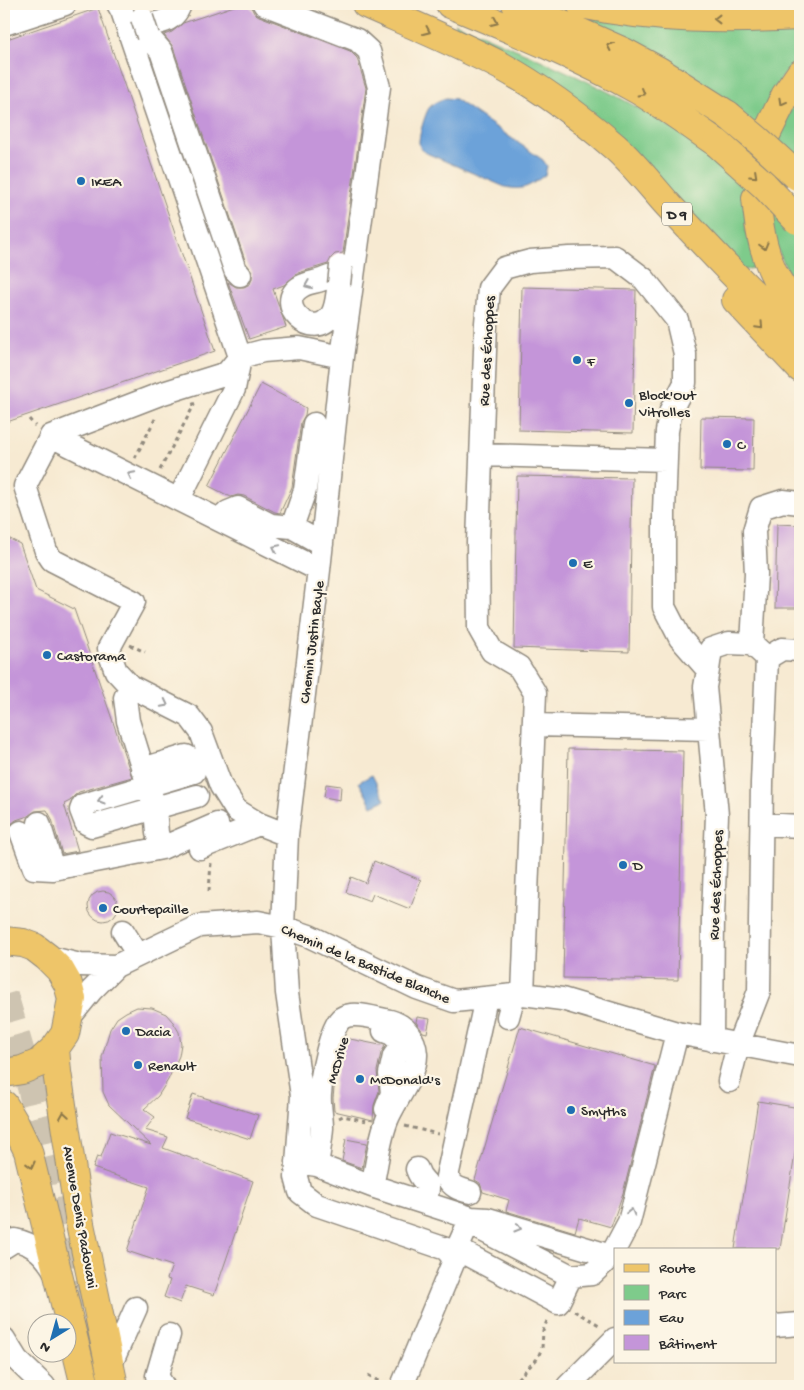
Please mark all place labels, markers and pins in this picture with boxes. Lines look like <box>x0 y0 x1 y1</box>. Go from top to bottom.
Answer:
place label: IKEA <box>91 174 122 192</box>
marker: IKEA <box>75 175 87 187</box>
place label: F <box>586 353 596 371</box>
marker: F <box>571 354 583 366</box>
place label: Block'Out Vitrolles <box>638 387 697 422</box>
marker: Block'Out Vitrolles <box>623 397 635 409</box>
place label: C <box>737 437 746 455</box>
marker: C <box>721 438 733 450</box>
place label: E <box>583 556 593 574</box>
marker: E <box>567 557 579 569</box>
place label: Castorama <box>57 648 126 666</box>
marker: Castorama <box>41 649 53 661</box>
place label: D <box>632 858 643 876</box>
marker: D <box>617 859 629 871</box>
place label: Courtepaille <box>113 901 189 919</box>
marker: Courtepaille <box>97 902 109 914</box>
place label: Dacia <box>135 1024 171 1042</box>
marker: Dacia <box>120 1025 132 1037</box>
place label: Renault <box>148 1058 197 1076</box>
marker: Renault <box>132 1059 144 1071</box>
place label: McDonald's <box>370 1072 440 1090</box>
marker: McDonald's <box>354 1073 366 1085</box>
place label: Smyths <box>581 1103 626 1121</box>
marker: Smyths <box>565 1104 577 1116</box>

